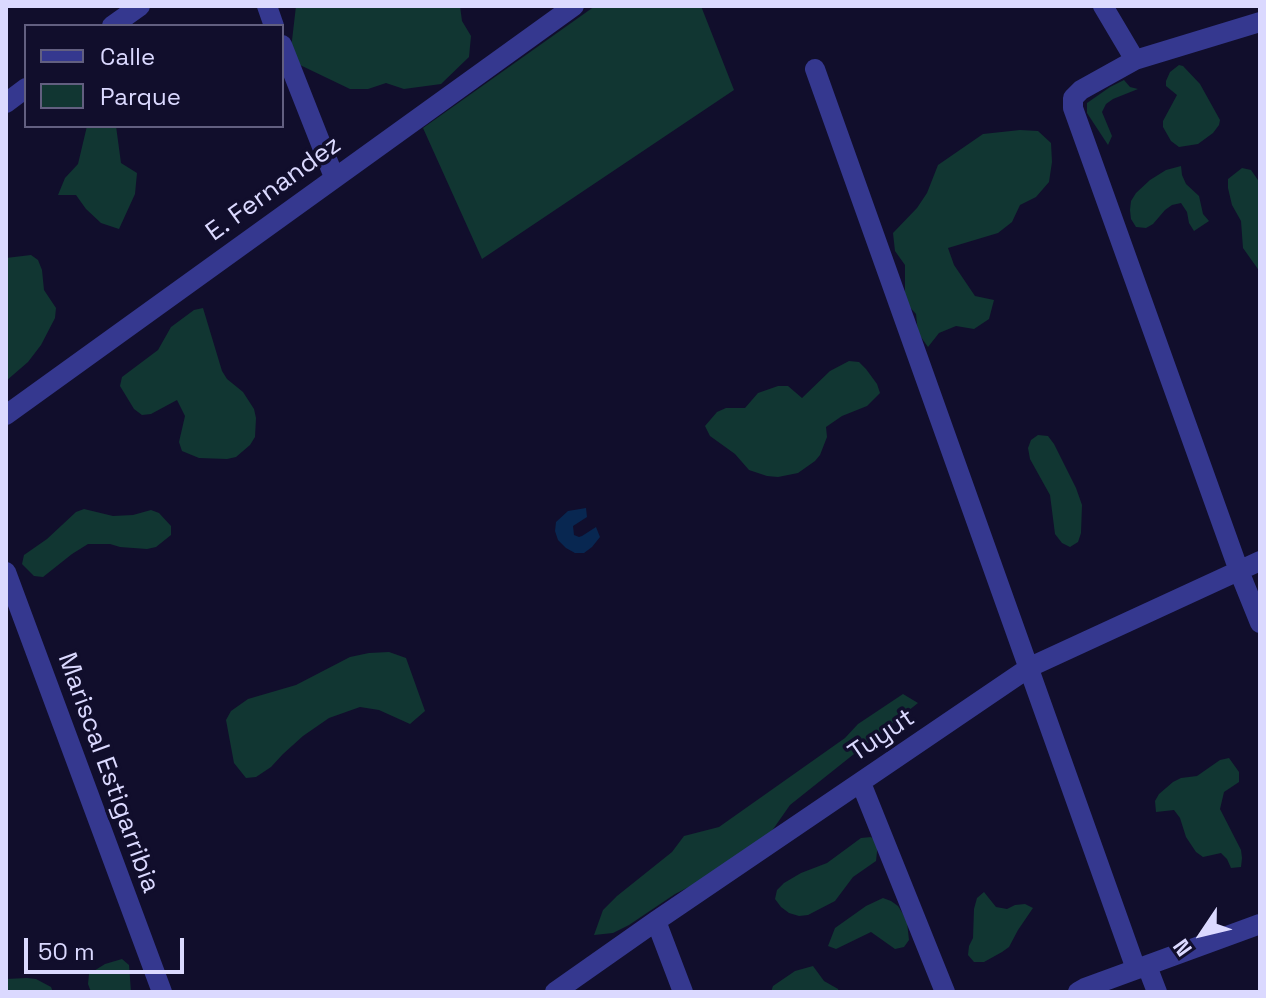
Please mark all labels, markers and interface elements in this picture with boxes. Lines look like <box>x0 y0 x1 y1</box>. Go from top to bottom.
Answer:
legend <box>24 24 284 128</box>
text: Calle <box>100 41 155 72</box>
text: Parque <box>100 81 181 112</box>
street label: E. Fernandez <box>201 130 347 248</box>
street label: Mariscal Estigarribia <box>50 649 166 897</box>
street label: Tuyut <box>843 703 921 769</box>
north arrow <box>1162 894 1242 974</box>
scale bar <box>28 922 188 972</box>
text: N <box>1167 934 1198 962</box>
text: 50 m <box>38 936 95 967</box>

